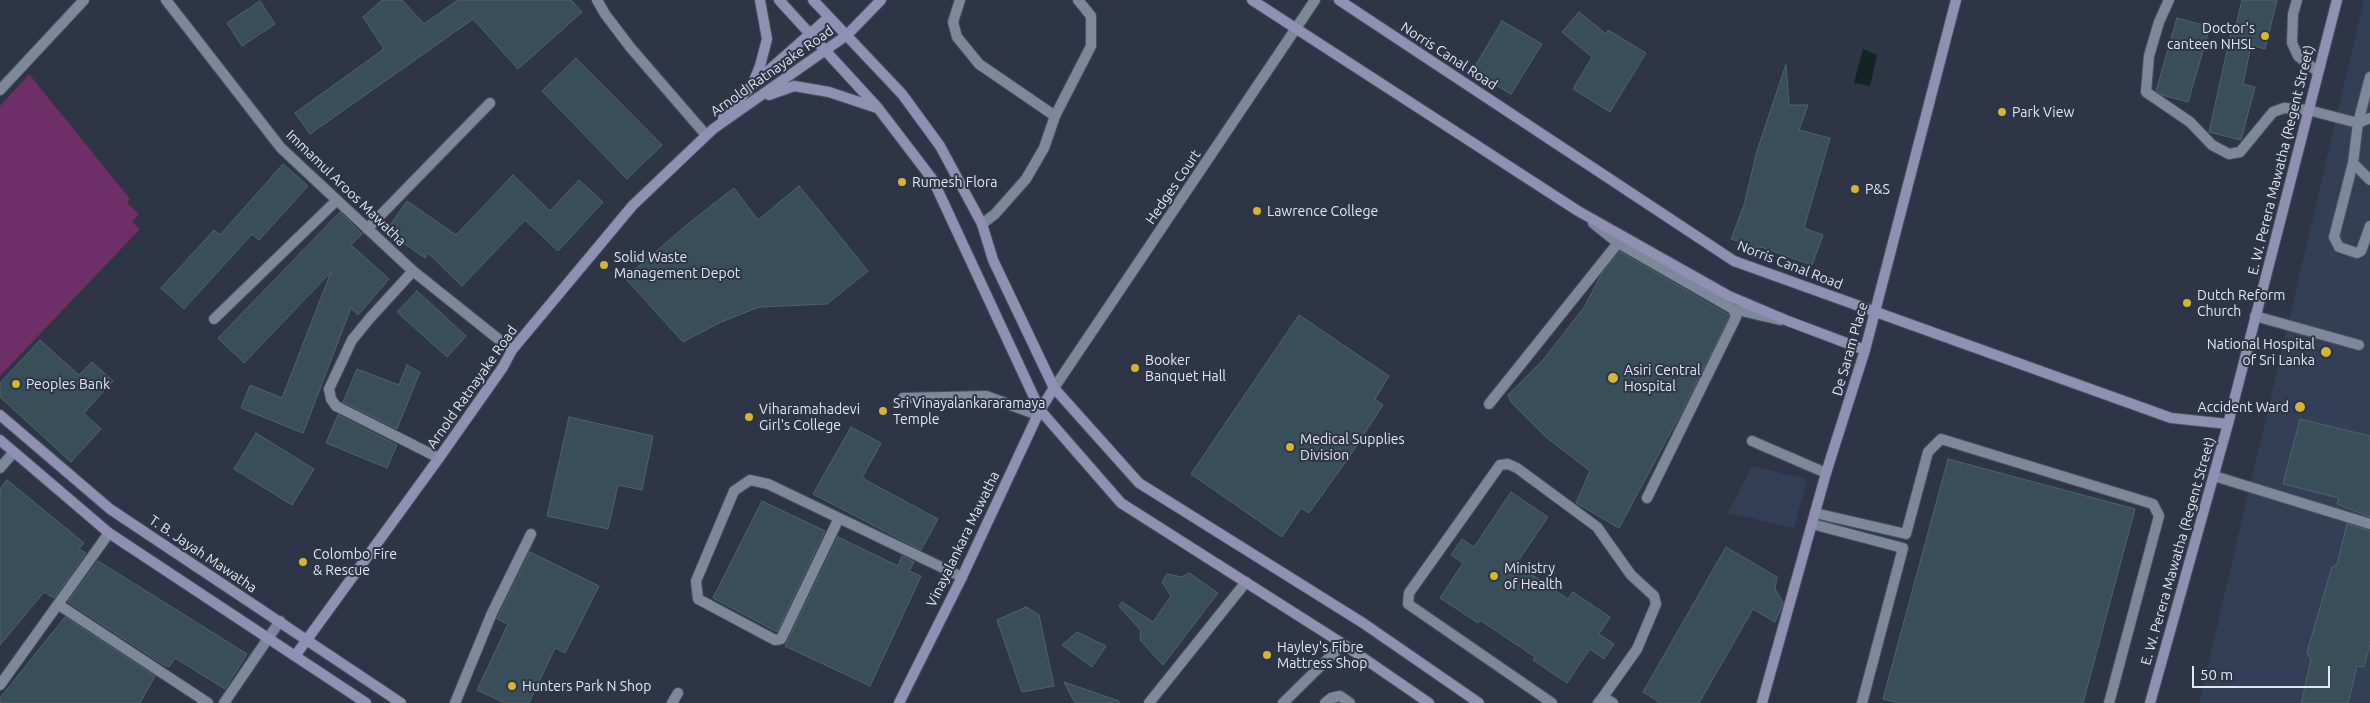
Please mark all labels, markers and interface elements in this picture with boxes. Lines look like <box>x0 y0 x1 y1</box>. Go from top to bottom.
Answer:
street label: Norris Canal Road <box>1398 19 1500 93</box>
place label: Doctor's canteen NHSL <box>2167 20 2255 52</box>
street label: Arnold Ratnayake Road <box>707 22 837 120</box>
marker: Doctor's canteen NHSL <box>2259 30 2271 42</box>
street label: E. W. Perera Mawatha (Regent Street) <box>2244 43 2318 277</box>
place label: Park View <box>2012 104 2074 120</box>
marker: Park View <box>1996 106 2008 118</box>
street label: Immamul Aroos Mawatha <box>283 126 409 250</box>
street label: Hedges Court <box>1142 147 1204 227</box>
place label: Rumesh Flora <box>912 174 998 190</box>
marker: Rumesh Flora <box>896 176 908 188</box>
place label: P&S <box>1865 181 1890 197</box>
marker: P&S <box>1849 183 1861 195</box>
place label: Lawrence College <box>1267 203 1378 219</box>
marker: Lawrence College <box>1251 205 1263 217</box>
street label: Norris Canal Road <box>1735 237 1845 293</box>
place label: Solid Waste Management Depot <box>614 249 740 282</box>
marker: Solid Waste Management Depot <box>598 259 610 271</box>
place label: Dutch Reform Church <box>2197 287 2285 320</box>
marker: Dutch Reform Church <box>2181 297 2193 309</box>
street label: De Saram Place <box>1829 300 1871 398</box>
street label: Arnold Ratnayake Road <box>423 322 521 452</box>
place label: National Hospital of Sri Lanka <box>2207 336 2315 368</box>
marker: National Hospital of Sri Lanka <box>2319 345 2333 359</box>
place label: Booker Banquet Hall <box>1145 352 1226 384</box>
marker: Booker Banquet Hall <box>1129 362 1141 374</box>
place label: Asiri Central Hospital <box>1624 362 1701 394</box>
marker: Asiri Central Hospital <box>1606 371 1620 385</box>
place label: Peoples Bank <box>26 376 110 392</box>
marker: Peoples Bank <box>10 378 22 390</box>
place label: Sri Vinayalankararamaya Temple <box>893 395 1045 428</box>
place label: Accident Ward <box>2198 399 2289 415</box>
marker: Accident Ward <box>2293 400 2307 414</box>
place label: Viharamahadevi Girl's College <box>759 401 860 434</box>
marker: Sri Vinayalankararamaya Temple <box>877 405 889 417</box>
marker: Viharamahadevi Girl's College <box>743 411 755 423</box>
place label: Medical Supplies Division <box>1300 431 1405 464</box>
street label: E. W. Perera Mawatha (Regent Street) <box>2137 435 2219 667</box>
marker: Medical Supplies Division <box>1284 441 1296 453</box>
street label: Vinayalankara Mawatha <box>923 468 1003 610</box>
street label: T. B. Jayah Mawatha <box>146 512 260 596</box>
place label: Colombo Fire & Rescue <box>313 546 397 578</box>
marker: Colombo Fire & Rescue <box>297 556 309 568</box>
place label: Ministry of Health <box>1504 560 1563 592</box>
marker: Ministry of Health <box>1488 570 1500 582</box>
place label: Hayley's Fibre Mattress Shop <box>1277 639 1367 672</box>
marker: Hayley's Fibre Mattress Shop <box>1261 649 1273 661</box>
scale bar <box>2195 656 2332 688</box>
text: 50 m <box>2200 666 2233 683</box>
place label: Hunters Park N Shop <box>522 678 651 694</box>
marker: Hunters Park N Shop <box>506 680 518 692</box>

